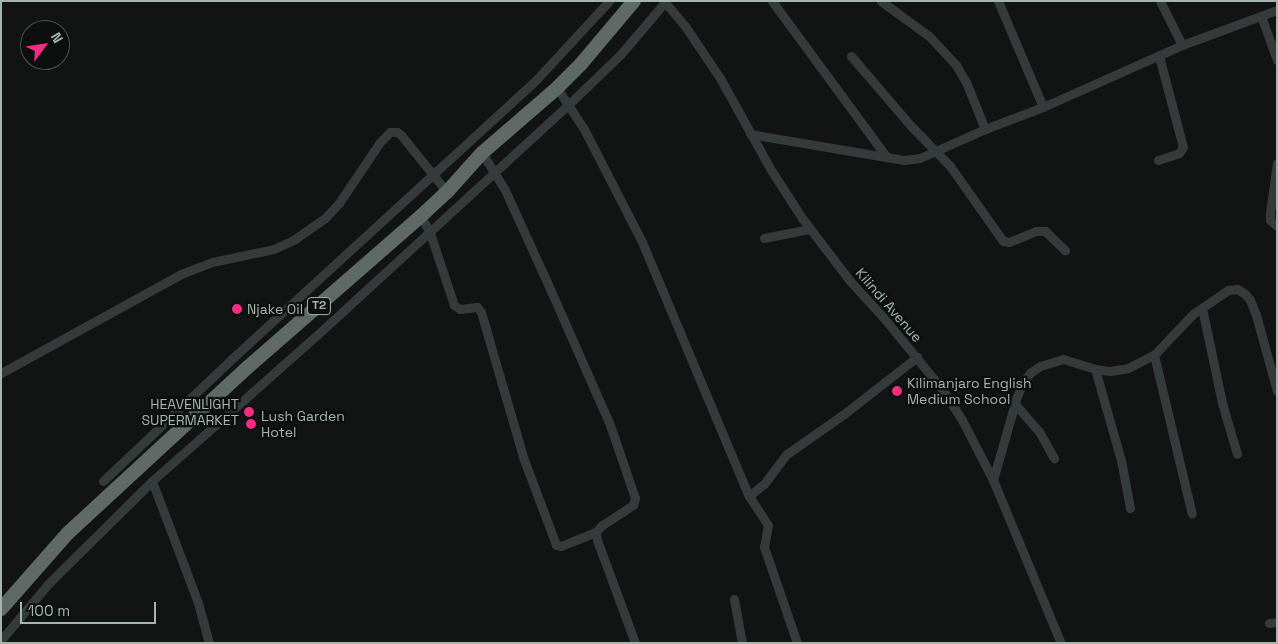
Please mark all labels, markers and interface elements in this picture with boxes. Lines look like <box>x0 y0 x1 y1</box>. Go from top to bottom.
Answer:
north arrow <box>20 20 70 70</box>
text: N <box>47 29 67 46</box>
street label: Kilindi Avenue <box>852 264 926 346</box>
road number: T2 <box>306 296 332 316</box>
place label: Njake Oil <box>247 301 303 317</box>
marker: Njake Oil <box>231 303 243 315</box>
place label: Kilimanjaro English Medium School <box>907 375 1032 408</box>
marker: Kilimanjaro English Medium School <box>891 385 903 397</box>
place label: HEAVENLIGHT SUPERMARKET <box>142 396 239 428</box>
marker: HEAVENLIGHT SUPERMARKET <box>243 406 255 418</box>
place label: Lush Garden Hotel <box>261 408 345 441</box>
marker: Lush Garden Hotel <box>245 418 257 430</box>
scale bar <box>22 592 159 624</box>
text: 100 m <box>28 601 70 620</box>

